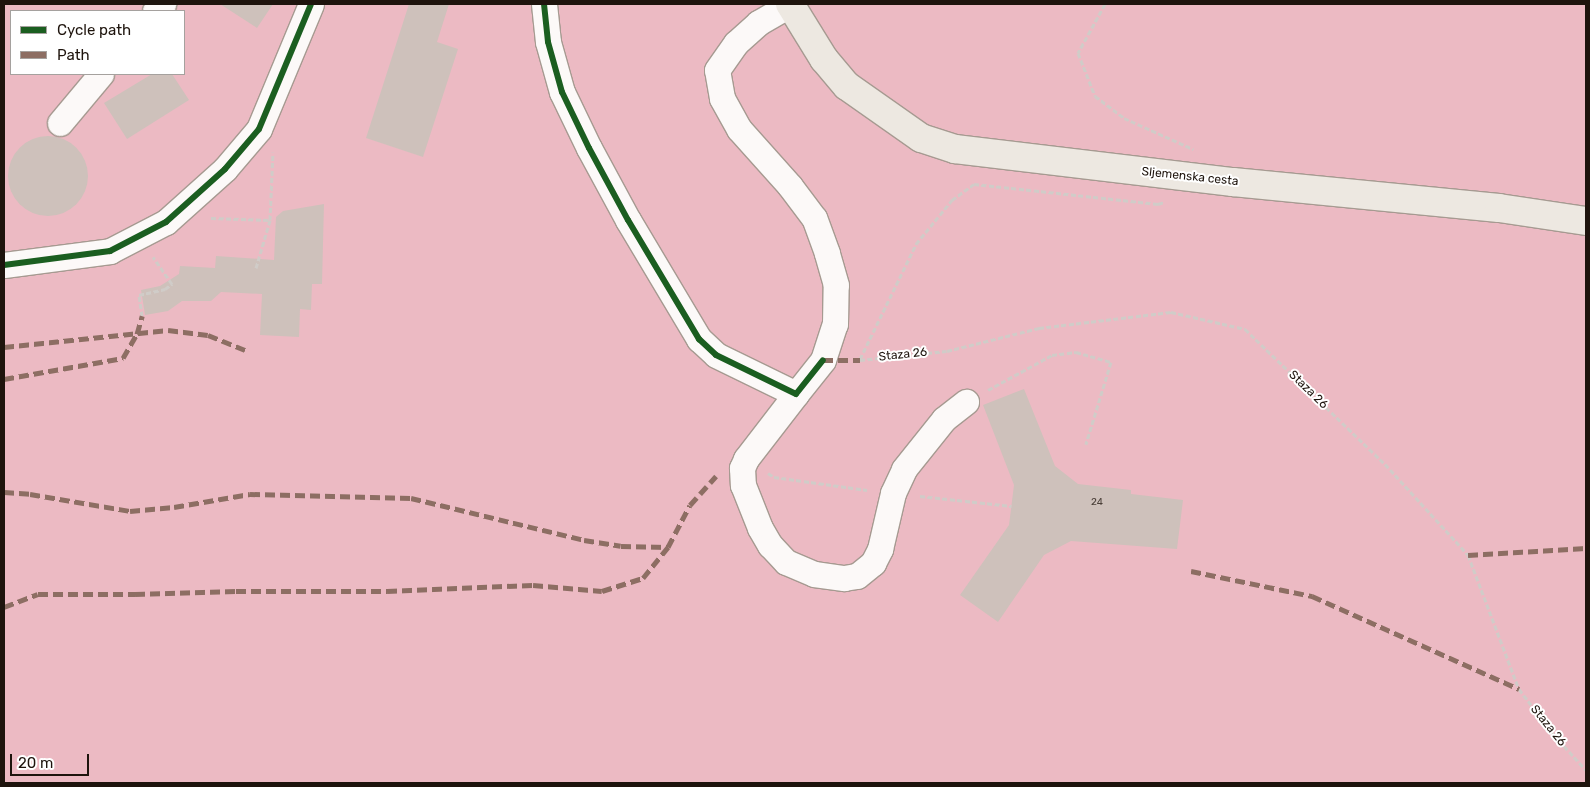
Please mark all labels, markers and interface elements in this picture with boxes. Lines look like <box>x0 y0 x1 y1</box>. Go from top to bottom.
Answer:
legend <box>10 10 185 75</box>
text: Cycle path <box>57 21 131 39</box>
text: Path <box>57 46 90 64</box>
street label: Sljemenska cesta <box>1141 165 1239 189</box>
street label: Staza 26 <box>878 345 928 365</box>
street label: Staza 26 <box>1285 368 1331 412</box>
house number: 24 <box>1091 497 1103 509</box>
street label: Staza 26 <box>1527 703 1569 749</box>
scale bar <box>12 744 91 776</box>
text: 20 m <box>18 754 53 772</box>

